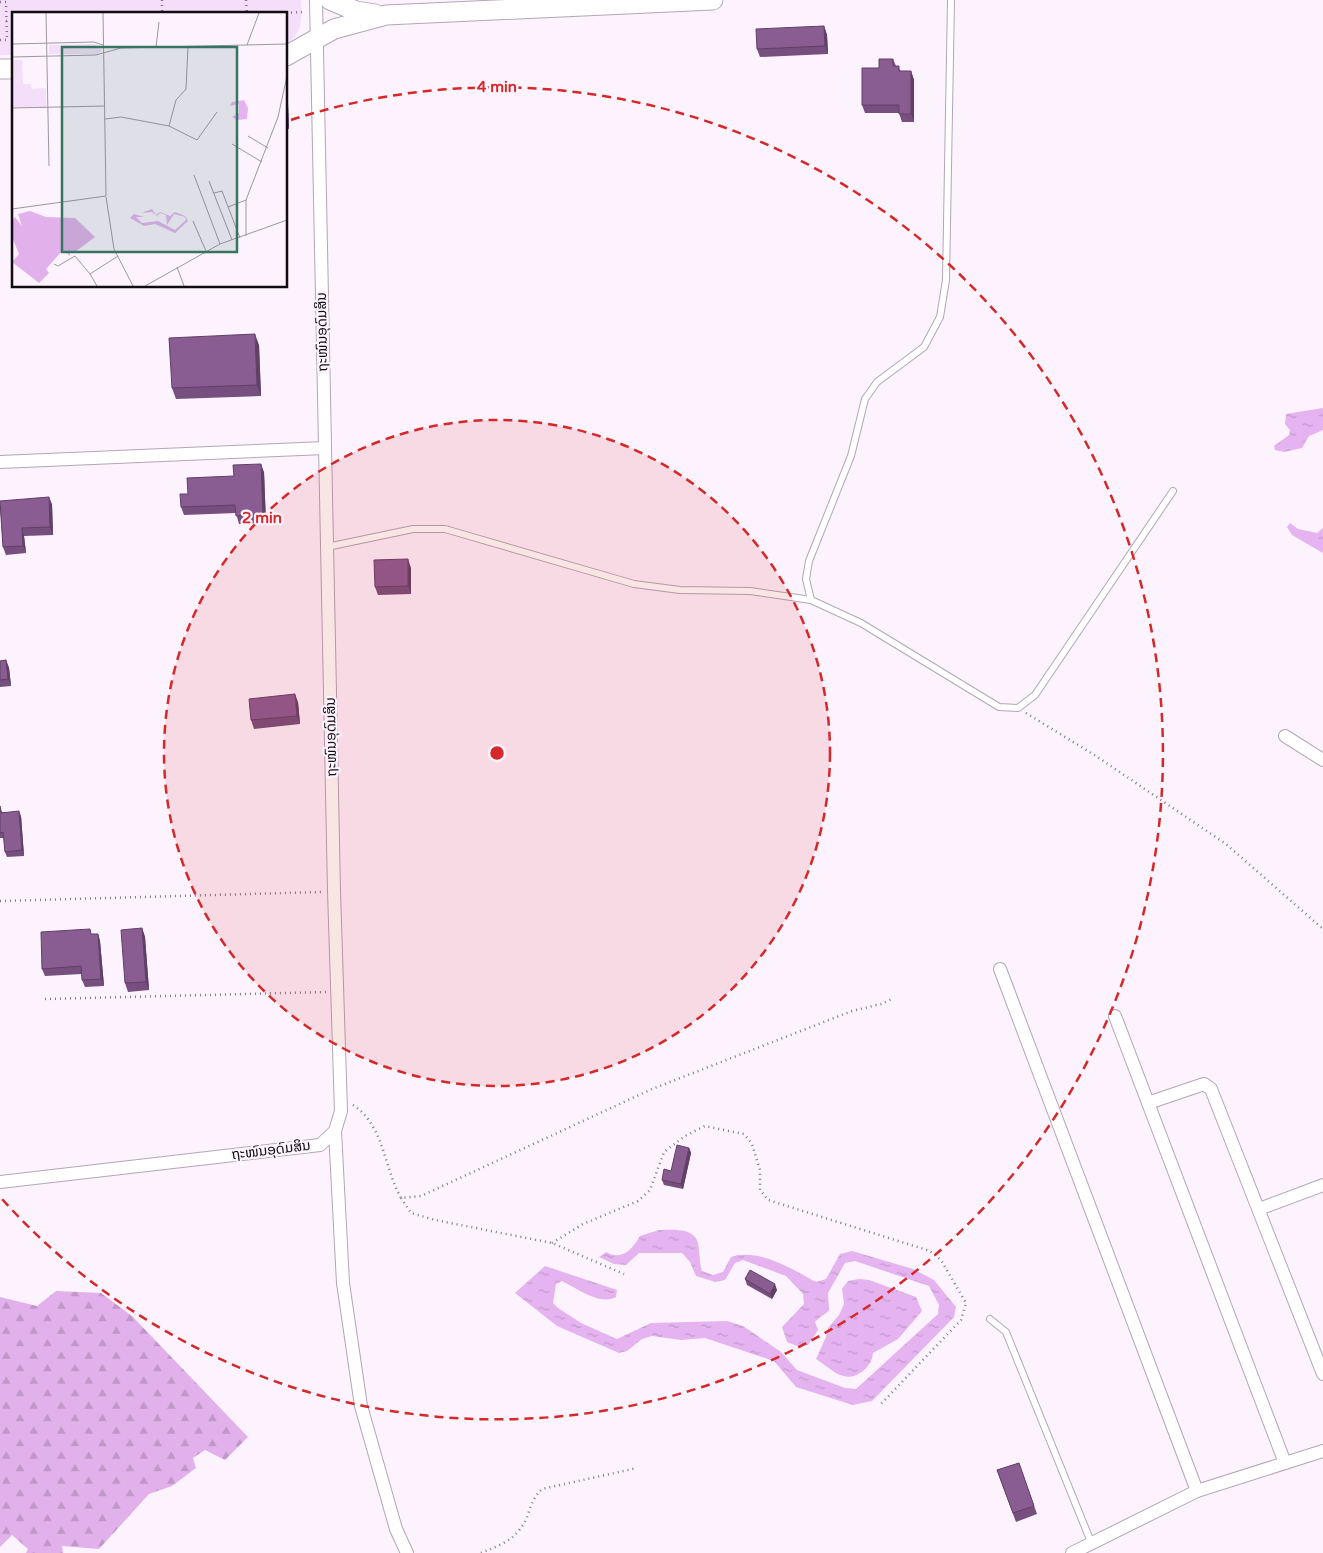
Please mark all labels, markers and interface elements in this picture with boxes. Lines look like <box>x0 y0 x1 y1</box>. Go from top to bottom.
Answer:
inset map <box>12 12 288 288</box>
text: 4 min <box>477 78 517 96</box>
street label: ຖະໜົນອຸດົມສິນ <box>313 292 331 372</box>
text: 2 min <box>242 509 282 527</box>
street label: ຖະໜົນອຸດົມສິນ <box>322 697 340 777</box>
centre of rings <box>488 744 506 762</box>
street label: ຖະໜົນອຸດົມສິນ <box>230 1137 312 1163</box>

